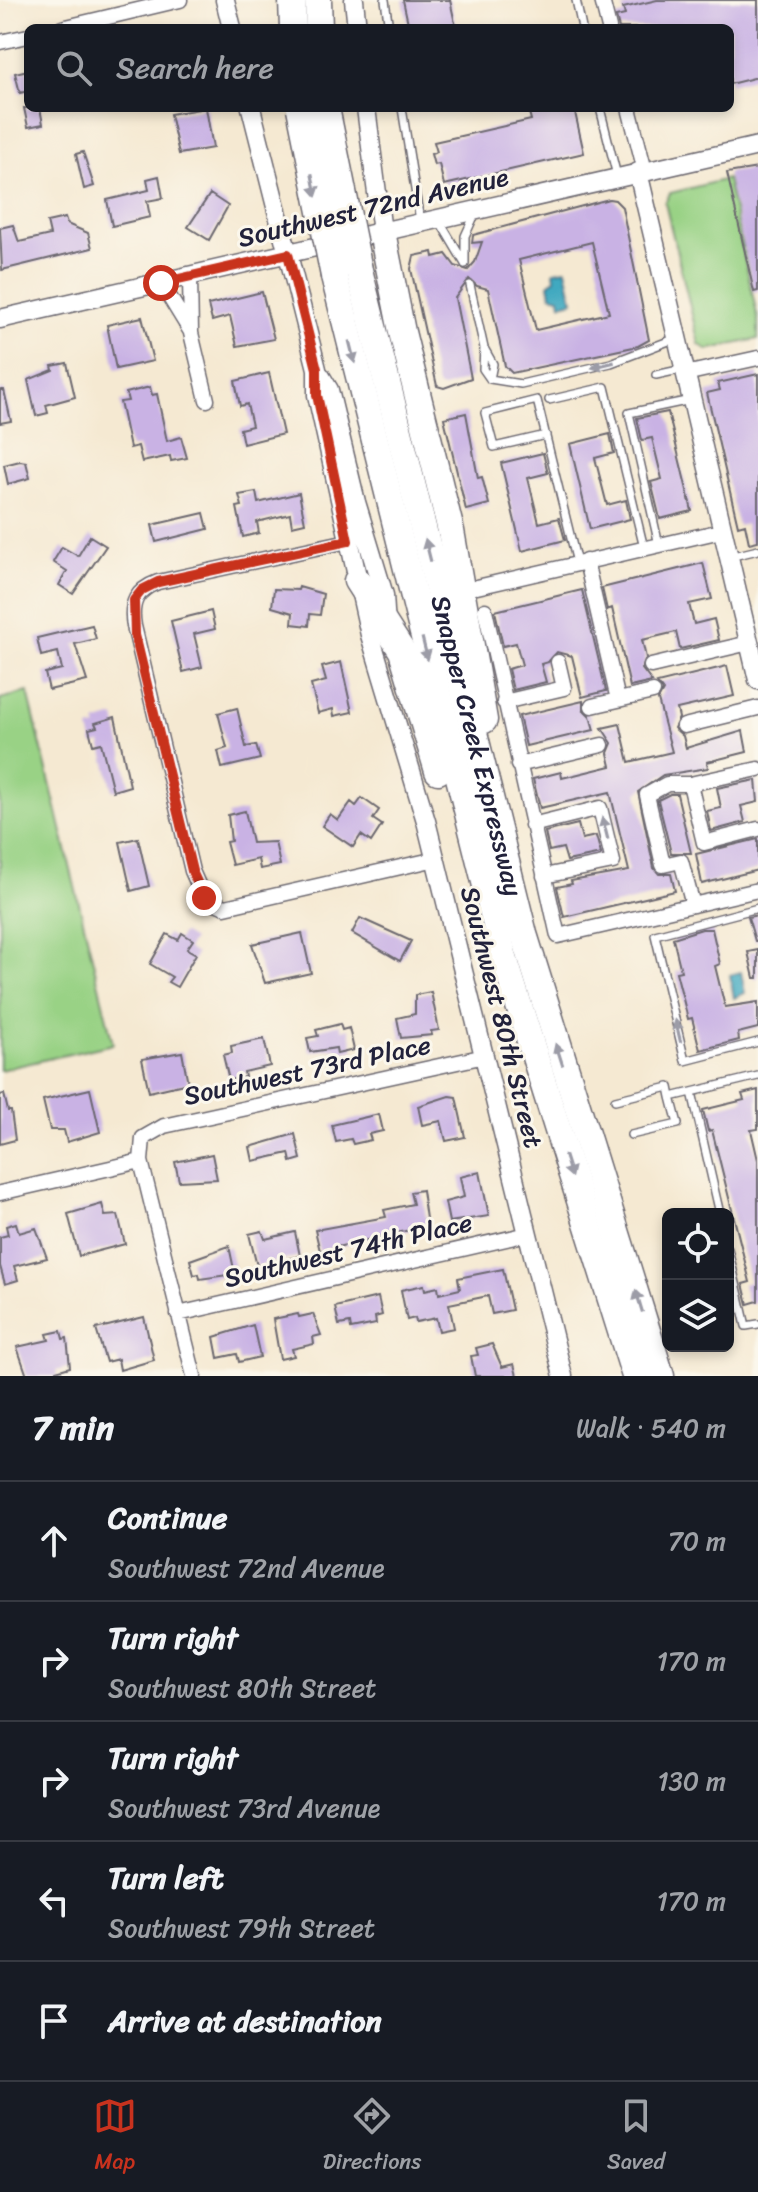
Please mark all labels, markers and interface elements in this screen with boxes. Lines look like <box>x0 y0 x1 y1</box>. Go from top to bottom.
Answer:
search box <box>24 24 734 112</box>
text: Search here <box>116 41 274 95</box>
icon: search <box>52 46 96 90</box>
street label: Southwest 72nd Avenue <box>233 153 513 261</box>
one-way arrow <box>308 173 320 198</box>
route start <box>143 265 179 301</box>
one-way arrow <box>347 339 359 364</box>
one-way arrow <box>591 360 616 372</box>
one-way arrow <box>421 537 433 562</box>
street label: Snapper Creek Expressway <box>418 590 537 902</box>
one-way arrow <box>419 636 432 661</box>
one-way arrow <box>598 815 611 840</box>
route end <box>186 880 222 916</box>
street label: Southwest 80th Street <box>447 881 557 1153</box>
one-way arrow <box>671 1019 684 1044</box>
street label: Southwest 73rd Place <box>179 1021 435 1119</box>
one-way arrow <box>553 1041 565 1065</box>
one-way arrow <box>563 1155 575 1179</box>
street label: Southwest 74th Place <box>219 1199 477 1301</box>
map controls <box>662 1208 734 1352</box>
button: locate <box>662 1208 734 1280</box>
button: layers <box>662 1280 734 1352</box>
one-way arrow <box>632 1289 645 1313</box>
text: 7 min <box>32 1398 114 1458</box>
text: Walk · 540 m <box>576 1405 726 1451</box>
text: Continue <box>108 1491 227 1545</box>
text: 70 m <box>668 1518 726 1564</box>
icon: ahead <box>32 1519 76 1563</box>
text: Southwest 72nd Avenue <box>108 1545 385 1591</box>
text: Turn right <box>108 1611 238 1665</box>
text: 170 m <box>657 1638 726 1684</box>
icon: right <box>32 1639 76 1683</box>
text: Southwest 80th Street <box>108 1665 376 1711</box>
text: Turn right <box>108 1731 238 1785</box>
text: 130 m <box>657 1758 726 1804</box>
icon: right <box>32 1759 76 1803</box>
text: Southwest 73rd Avenue <box>108 1785 380 1831</box>
text: Turn left <box>108 1851 224 1905</box>
text: 170 m <box>657 1878 726 1924</box>
icon: left <box>32 1879 76 1923</box>
text: Southwest 79th Street <box>108 1905 375 1951</box>
text: Arrive at destination <box>108 1994 382 2048</box>
icon: arrive <box>32 1999 76 2043</box>
tab: Map <box>93 2094 137 2181</box>
tab: Directions <box>323 2094 421 2181</box>
tab: Saved <box>607 2094 665 2181</box>

